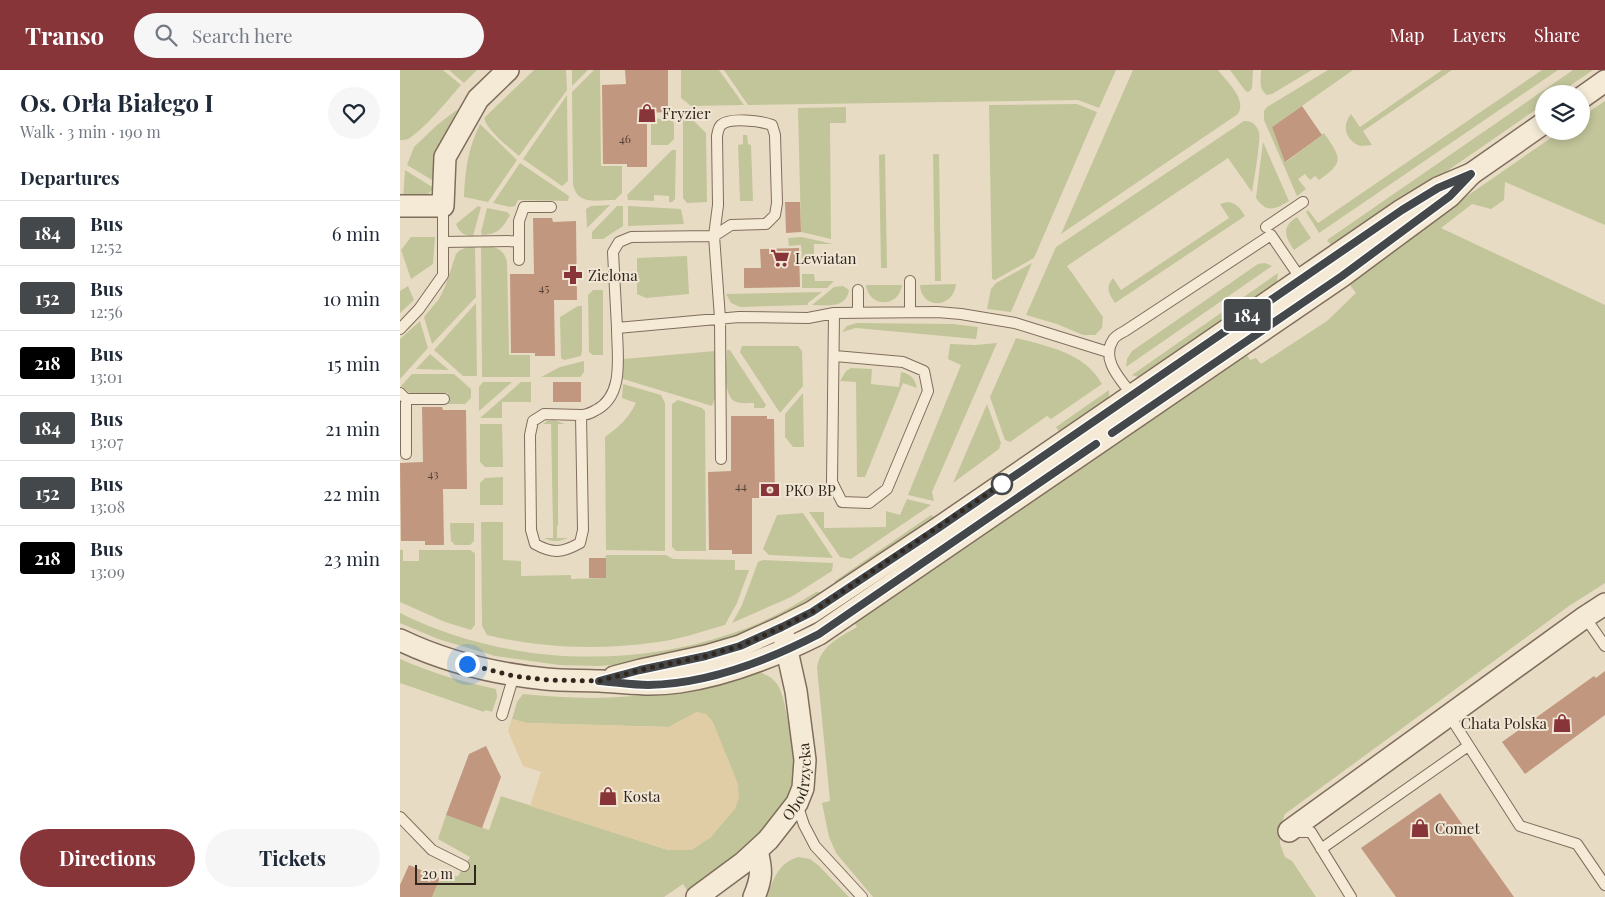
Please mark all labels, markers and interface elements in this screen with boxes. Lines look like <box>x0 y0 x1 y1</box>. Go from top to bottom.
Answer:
search box <box>134 13 484 58</box>
text: Transo <box>25 19 104 51</box>
icon: search <box>152 21 180 49</box>
text: Search here <box>192 22 293 48</box>
text: Map <box>1389 23 1424 47</box>
text: Layers <box>1452 23 1506 47</box>
text: Share <box>1534 23 1580 47</box>
map controls <box>1535 85 1590 140</box>
button: layers <box>1535 85 1590 140</box>
text: Os. Orła Białego I <box>20 86 214 118</box>
button: heart <box>328 87 380 139</box>
shop icon: Fryzier <box>636 102 658 124</box>
place label: Fryzier <box>662 103 711 123</box>
text: Walk · 3 min · 190 m <box>20 121 161 142</box>
house number: 46 <box>619 130 631 146</box>
text: Departures <box>20 164 120 190</box>
text: Bus <box>90 210 123 236</box>
text: 6 min <box>332 220 380 246</box>
text: 184 <box>34 221 61 245</box>
text: 12:52 <box>90 236 122 257</box>
supermarket icon: Lewiatan <box>769 247 791 269</box>
place label: Lewiatan <box>795 248 857 268</box>
pharmacy icon: Zielona <box>562 264 584 286</box>
place label: Zielona <box>588 265 638 285</box>
text: Bus <box>90 275 123 301</box>
house number: 45 <box>539 279 549 295</box>
text: 10 min <box>323 285 380 311</box>
text: 152 <box>35 286 60 310</box>
line badge: 184 <box>1218 299 1276 331</box>
text: 12:56 <box>90 301 123 322</box>
text: 184 <box>1234 303 1260 327</box>
text: Bus <box>90 340 123 366</box>
text: 15 min <box>327 350 380 376</box>
text: 218 <box>34 351 61 375</box>
text: 13:01 <box>90 366 123 387</box>
text: Bus <box>90 405 123 431</box>
text: 21 min <box>325 415 380 441</box>
text: 184 <box>34 416 61 440</box>
text: 13:07 <box>90 431 123 452</box>
house number: 43 <box>427 465 439 481</box>
text: Bus <box>90 470 123 496</box>
unlabelled marker <box>991 473 1013 495</box>
house number: 44 <box>735 477 747 493</box>
bank icon: PKO BP <box>759 479 781 501</box>
text: 22 min <box>323 480 380 506</box>
place label: PKO BP <box>785 480 836 500</box>
text: 152 <box>35 481 60 505</box>
text: 13:08 <box>90 496 125 517</box>
text: Bus <box>90 535 123 561</box>
text: 23 min <box>324 545 380 571</box>
text: 218 <box>34 546 61 570</box>
text: 13:09 <box>90 561 125 582</box>
your location <box>455 652 480 677</box>
shop icon: Chata Polska <box>1551 712 1573 734</box>
place label: Chata Polska <box>1461 713 1548 733</box>
street label: Obodrzycka <box>777 741 815 825</box>
shop icon: Kosta <box>597 785 619 807</box>
place label: Kosta <box>623 786 661 806</box>
shop icon: Comet <box>1409 817 1431 839</box>
place label: Comet <box>1435 818 1480 838</box>
button: Directions <box>20 829 195 887</box>
button: Tickets <box>205 829 380 887</box>
scale bar <box>415 862 476 885</box>
text: 20 m <box>422 864 453 883</box>

